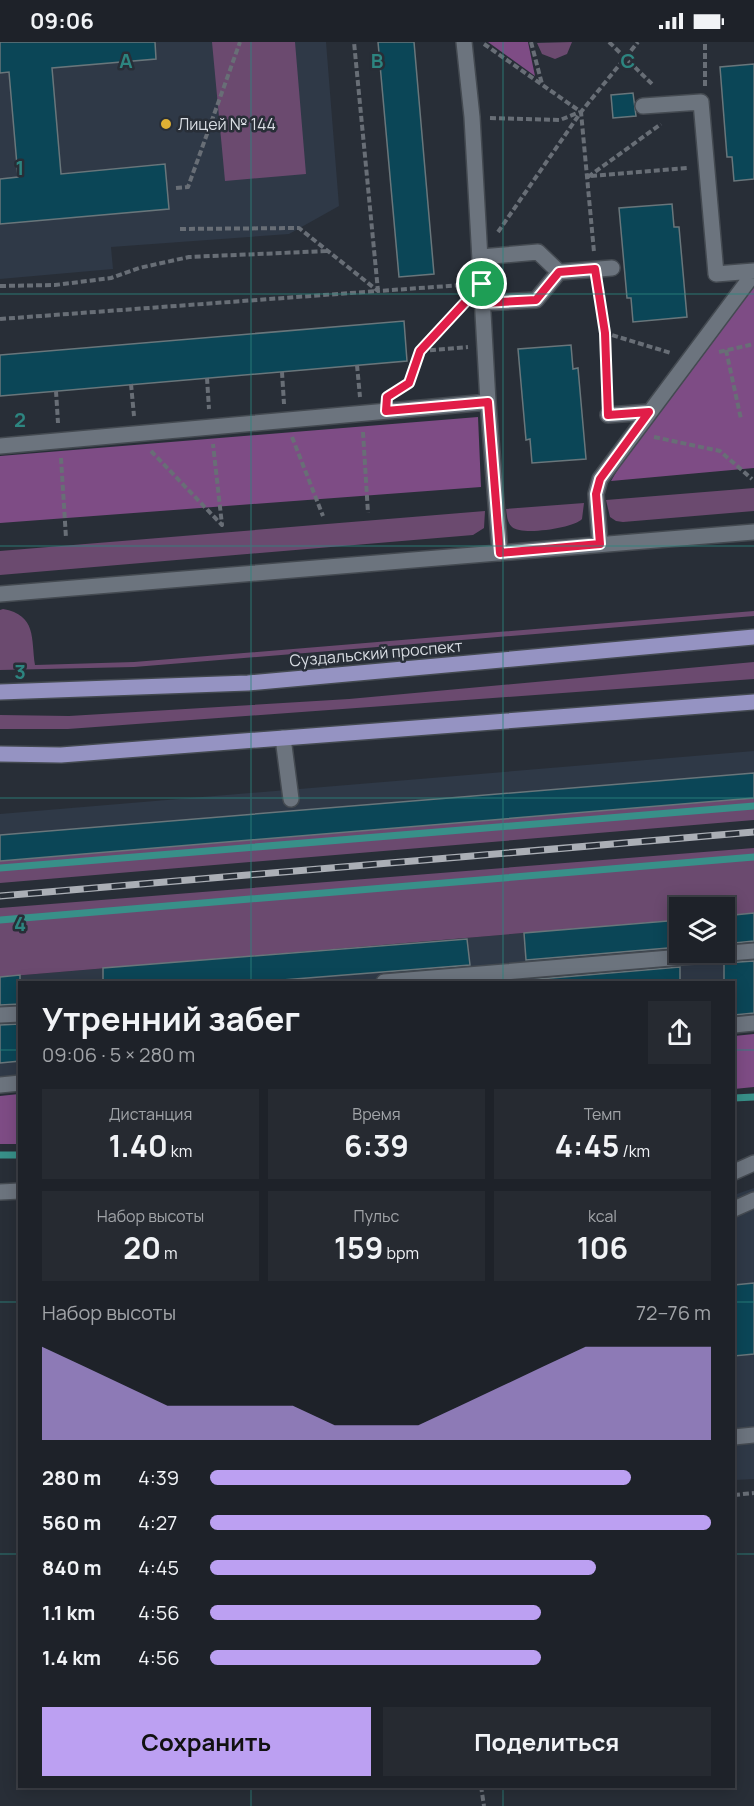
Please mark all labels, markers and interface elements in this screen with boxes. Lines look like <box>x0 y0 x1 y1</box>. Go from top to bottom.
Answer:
text: 09:06 <box>30 6 94 36</box>
text: A <box>119 47 133 74</box>
text: B <box>371 47 384 74</box>
text: C <box>621 47 635 74</box>
place label: Лицей № 144 <box>178 113 276 135</box>
marker: Лицей № 144 <box>159 117 173 131</box>
text: 1 <box>16 154 24 181</box>
pin <box>456 258 507 309</box>
icon: arrive <box>465 267 498 300</box>
text: 2 <box>14 406 26 433</box>
street label: Суздальский проспект <box>288 634 464 672</box>
text: 3 <box>14 658 26 685</box>
map controls <box>669 897 735 963</box>
button: layers <box>669 897 735 963</box>
text: 4 <box>14 910 26 937</box>
text: Утренний забег <box>42 996 300 1041</box>
button: share <box>648 1001 711 1064</box>
text: 09:06 · 5 × 280 m <box>42 1041 195 1068</box>
text: Дистанция <box>109 1103 192 1125</box>
text: Время <box>352 1103 401 1125</box>
text: Темп <box>584 1103 621 1125</box>
text: 1.40 <box>109 1125 168 1166</box>
text: 6:39 <box>344 1125 409 1166</box>
text: 4:45 <box>555 1125 619 1166</box>
text: km <box>168 1140 192 1162</box>
text: /km <box>619 1140 650 1162</box>
text: Набор высоты <box>97 1205 204 1227</box>
text: Пульс <box>354 1205 399 1227</box>
text: kcal <box>588 1205 617 1227</box>
text: 20 <box>123 1227 161 1268</box>
text: 159 <box>334 1227 383 1268</box>
text: 106 <box>577 1227 628 1268</box>
text: m <box>161 1242 178 1264</box>
text: bpm <box>383 1242 419 1264</box>
text: Набор высоты <box>42 1299 176 1326</box>
text: 72–76 m <box>636 1299 711 1326</box>
text: 280 m <box>42 1464 101 1491</box>
text: 4:39 <box>138 1464 179 1491</box>
text: 560 m <box>42 1509 101 1536</box>
text: 4:27 <box>138 1509 177 1536</box>
text: 840 m <box>42 1554 102 1581</box>
text: 4:45 <box>138 1554 179 1581</box>
text: 1.1 km <box>42 1599 95 1626</box>
text: 4:56 <box>138 1599 180 1626</box>
text: 1.4 km <box>42 1644 101 1671</box>
text: 4:56 <box>138 1644 180 1671</box>
button: Сохранить <box>42 1707 371 1776</box>
button: Поделиться <box>383 1707 711 1776</box>

